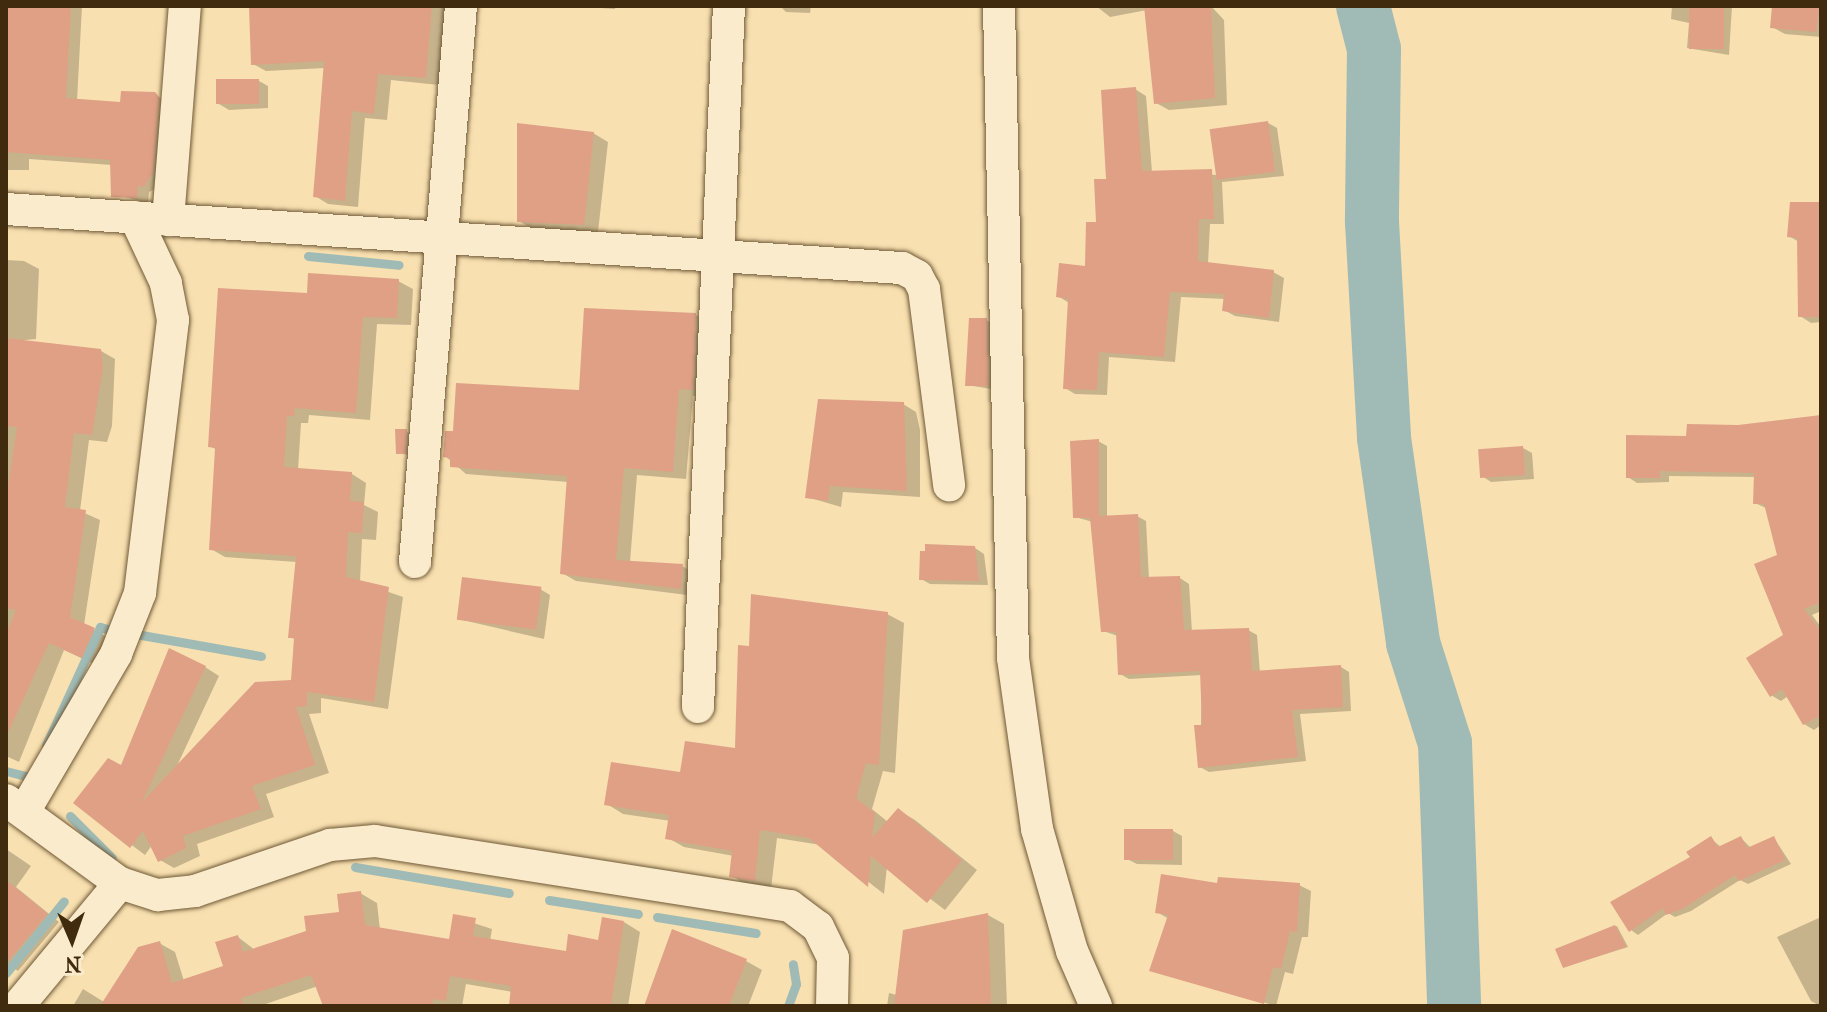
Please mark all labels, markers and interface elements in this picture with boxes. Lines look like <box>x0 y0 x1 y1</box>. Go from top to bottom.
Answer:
north arrow <box>32 900 112 980</box>
text: N <box>64 951 82 977</box>

